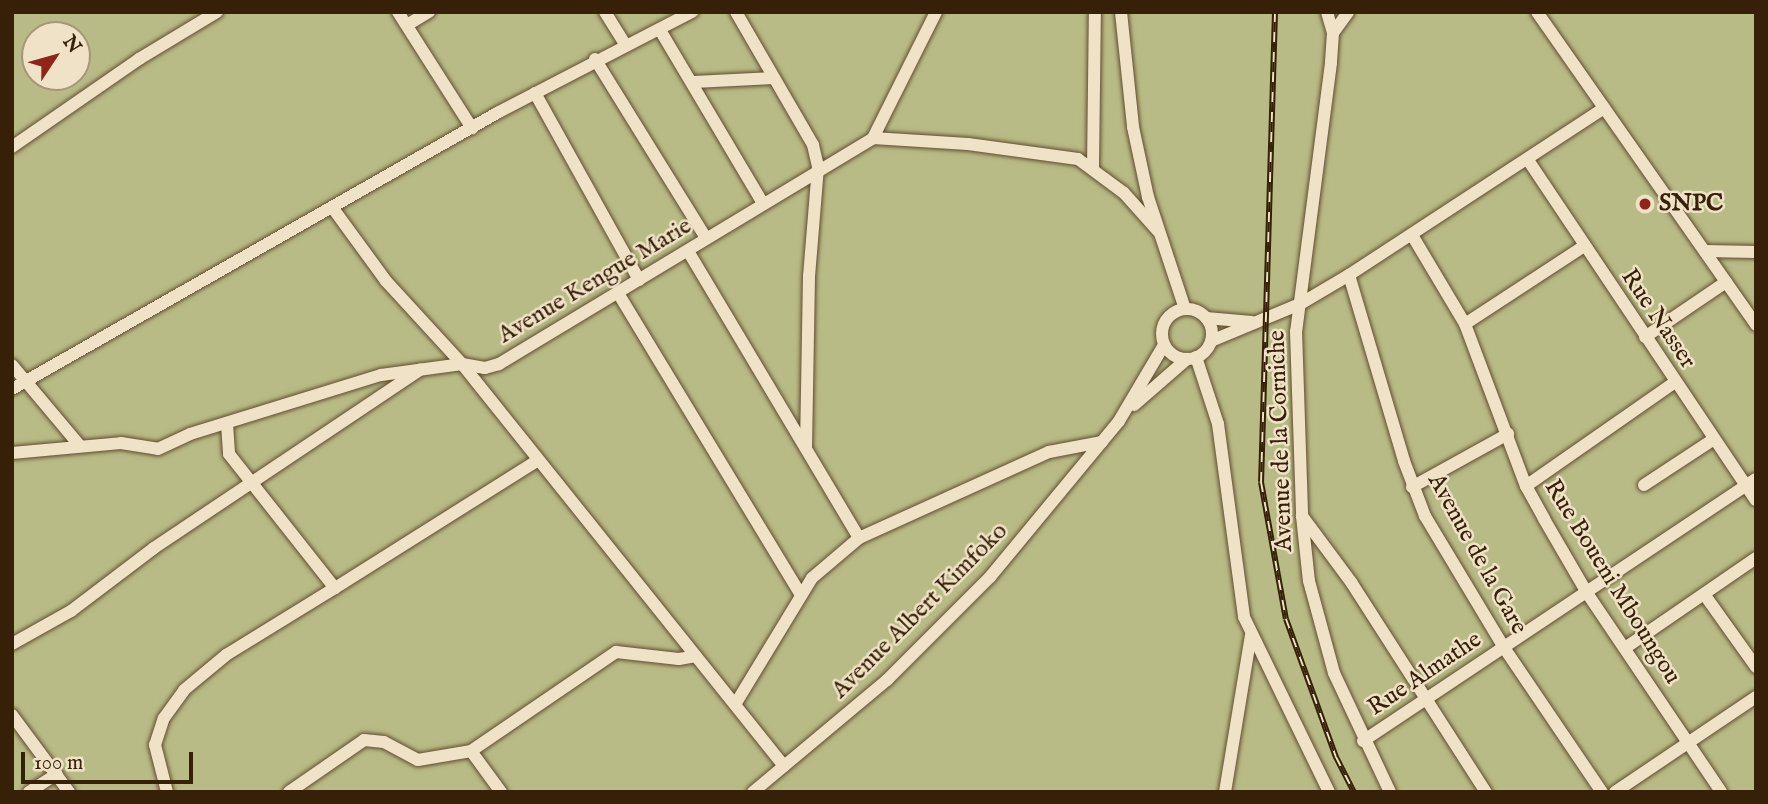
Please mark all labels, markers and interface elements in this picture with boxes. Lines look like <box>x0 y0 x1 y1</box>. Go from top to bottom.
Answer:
north arrow <box>21 21 91 91</box>
text: N <box>57 31 86 59</box>
place label: SNPC <box>1659 190 1723 218</box>
marker: SNPC <box>1637 196 1653 212</box>
street label: Avenue Kengue Marie <box>493 212 697 350</box>
street label: Rue Nasser <box>1614 264 1702 374</box>
street label: Avenue de la Corniche <box>1263 330 1299 552</box>
street label: Avenue de la Gare <box>1421 469 1533 639</box>
street label: Rue Boueni Mboungou <box>1537 475 1687 689</box>
street label: Avenue Albert Kimfoko <box>826 517 1014 705</box>
street label: Rue Almathe <box>1363 626 1487 722</box>
scale bar <box>24 738 196 782</box>
text: 100 m <box>34 750 83 777</box>

